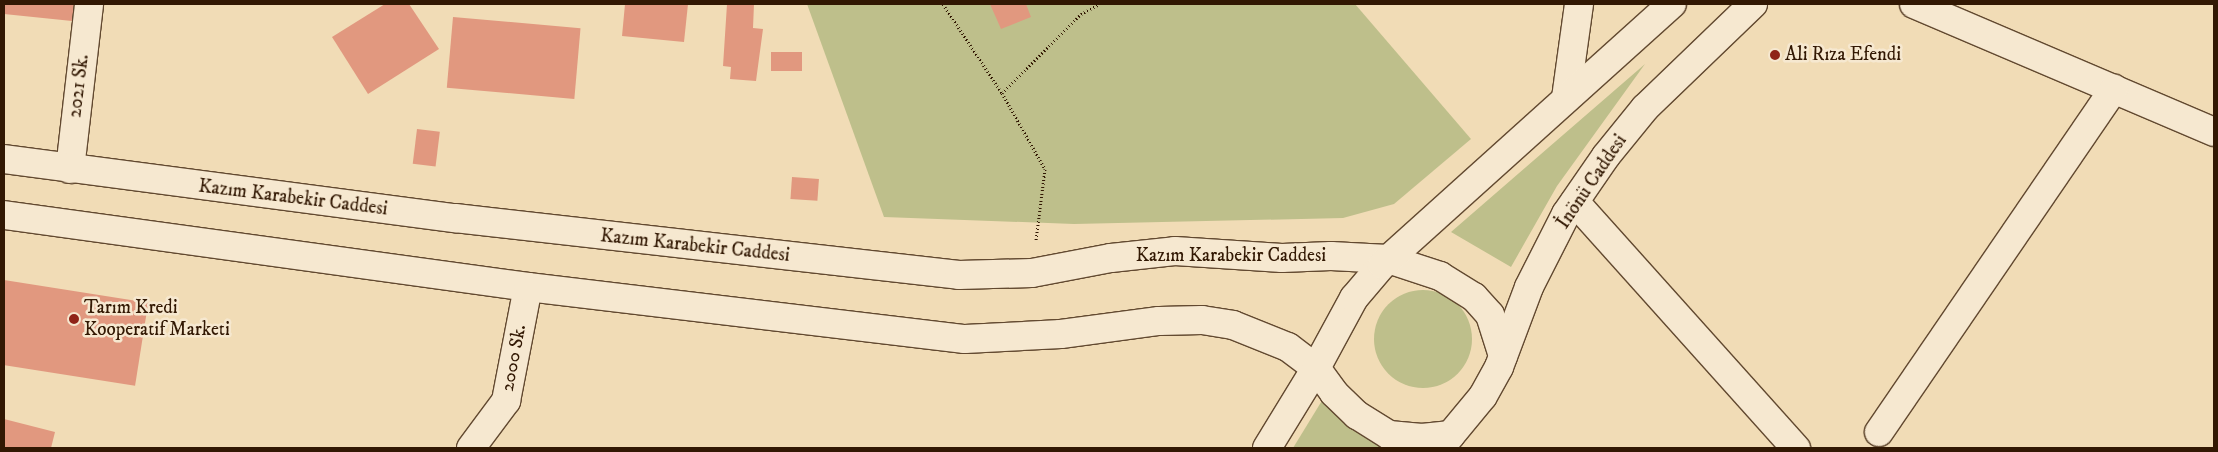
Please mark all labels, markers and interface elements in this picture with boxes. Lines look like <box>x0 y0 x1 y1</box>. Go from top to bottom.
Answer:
place label: Ali Rıza Efendi <box>1785 44 1901 66</box>
marker: Ali Rıza Efendi <box>1769 49 1781 61</box>
street label: 2021 Sk. <box>64 53 94 119</box>
street label: İnönü Caddesi <box>1552 131 1632 233</box>
street label: Kazım Karabekir Caddesi <box>197 175 389 221</box>
street label: Kazım Karabekir Caddesi <box>599 225 791 267</box>
street label: Kazım Karabekir Caddesi <box>1136 245 1326 267</box>
place label: Tarım Kredi Kooperatif Marketi <box>84 297 230 341</box>
marker: Tarım Kredi Kooperatif Marketi <box>68 313 80 325</box>
street label: 2000 Sk. <box>496 322 532 394</box>

